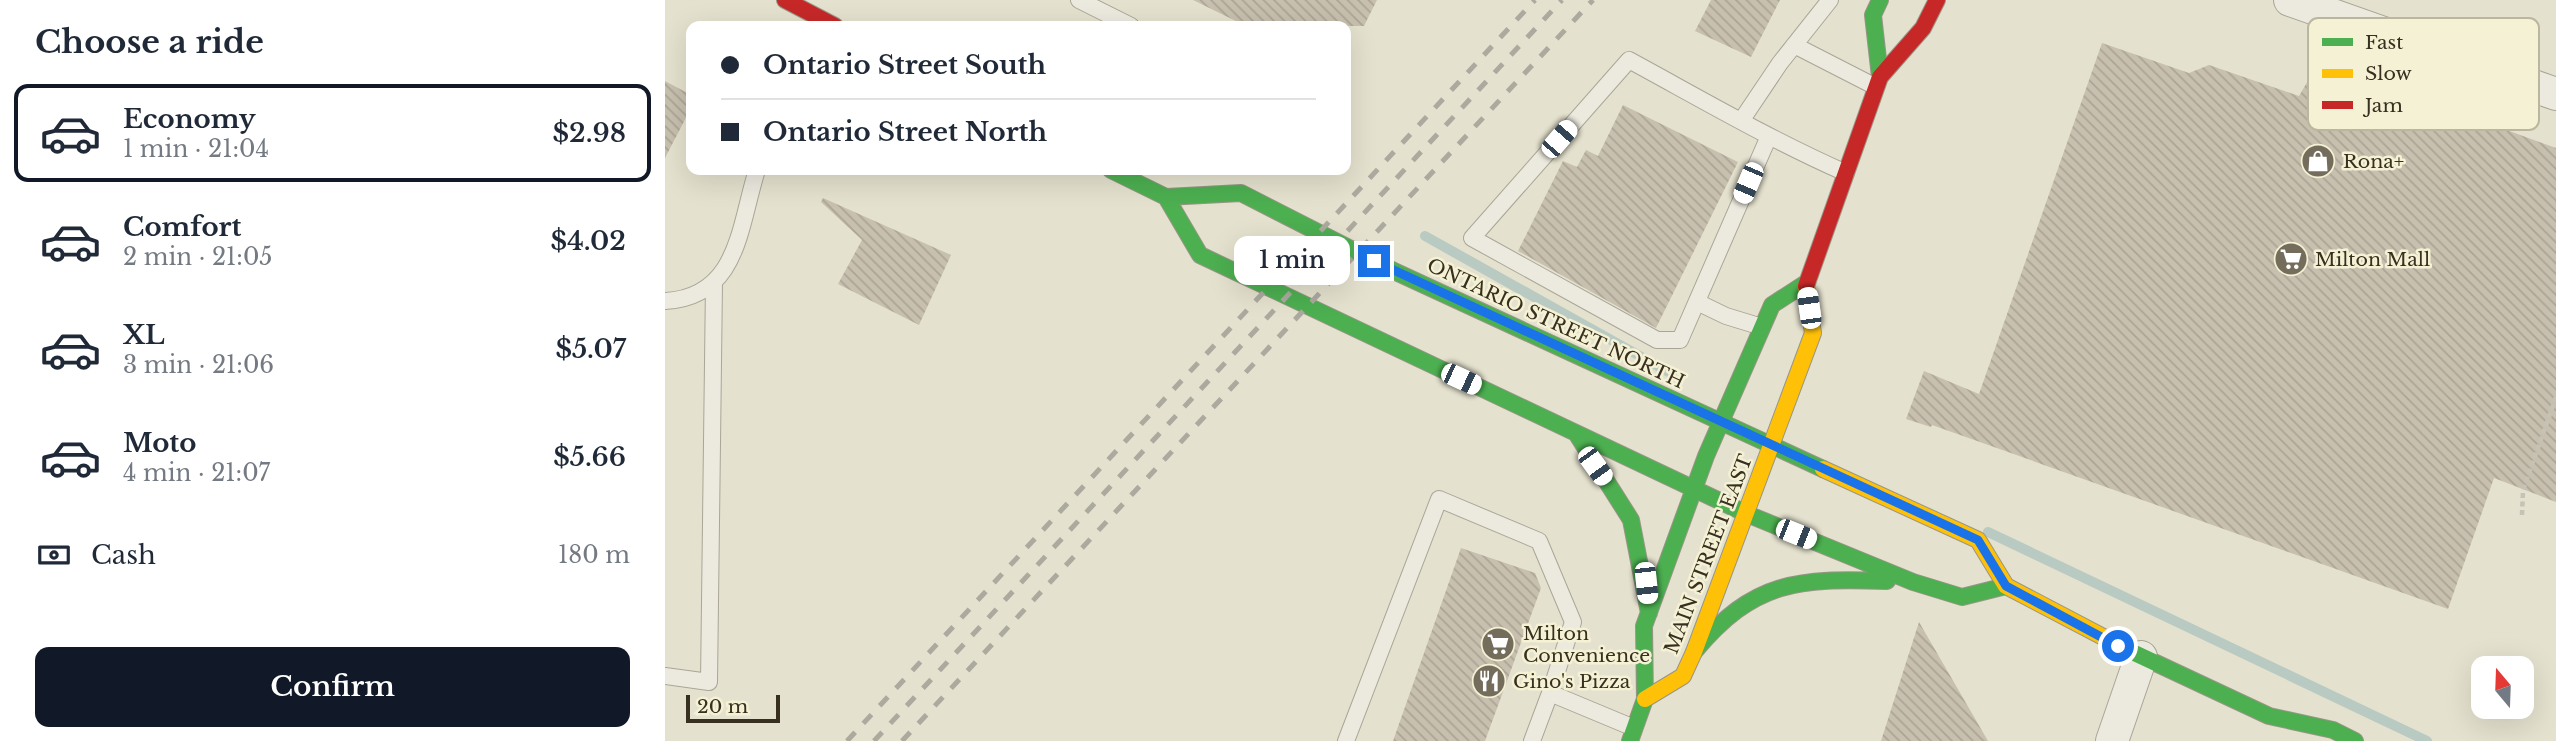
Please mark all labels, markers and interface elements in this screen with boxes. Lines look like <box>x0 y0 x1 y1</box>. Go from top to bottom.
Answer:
legend <box>2308 18 2539 130</box>
text: Choose a ride <box>35 22 264 62</box>
text: Fast <box>2365 31 2404 54</box>
text: Ontario Street South <box>763 49 1046 81</box>
text: Slow <box>2365 62 2412 85</box>
text: Jam <box>2362 94 2403 117</box>
icon: car <box>39 102 102 165</box>
text: Economy <box>123 103 256 135</box>
text: Ontario Street North <box>763 116 1047 148</box>
car <box>1538 116 1581 162</box>
text: $2.98 <box>552 117 626 149</box>
text: 1 min · 21:04 <box>123 135 269 163</box>
shop icon: Rona+ <box>2299 142 2337 180</box>
place label: Rona+ <box>2343 150 2404 173</box>
car <box>1731 160 1766 206</box>
icon: car <box>39 210 102 273</box>
text: Comfort <box>123 211 241 243</box>
text: $4.02 <box>551 225 626 257</box>
callout: 1 min <box>1234 236 1349 286</box>
supermarket icon: Milton Mall <box>2272 240 2310 278</box>
text: 2 min · 21:05 <box>123 243 272 271</box>
route end <box>1358 245 1390 277</box>
text: 1 min <box>1259 246 1325 274</box>
place label: Milton Mall <box>2315 248 2430 271</box>
street label: ONTARIO STREET NORTH <box>1423 254 1688 393</box>
car <box>1796 286 1823 330</box>
icon: car <box>39 318 102 381</box>
text: XL <box>123 319 165 351</box>
text: $5.07 <box>555 333 626 365</box>
text: 3 min · 21:06 <box>123 351 274 379</box>
car <box>1438 361 1485 397</box>
icon: car <box>39 426 102 489</box>
text: Moto <box>123 427 196 459</box>
text: $5.66 <box>553 441 626 473</box>
car <box>1575 443 1616 489</box>
street label: MAIN STREET EAST <box>1660 451 1757 657</box>
text: 4 min · 21:07 <box>123 459 270 487</box>
car <box>1773 516 1820 552</box>
icon: cash <box>35 536 73 574</box>
text: Cash <box>91 539 156 571</box>
text: 180 m <box>558 541 630 569</box>
car <box>1634 561 1659 605</box>
place label: Milton Convenience <box>1523 622 1650 667</box>
supermarket icon: Milton Convenience <box>1479 625 1517 663</box>
route start <box>2102 630 2134 662</box>
button: Confirm <box>35 647 630 727</box>
north arrow <box>2471 656 2534 719</box>
map controls <box>2471 656 2534 719</box>
restaurant icon: Gino's Pizza <box>1470 662 1508 700</box>
place label: Gino's Pizza <box>1513 670 1631 693</box>
scale bar <box>686 692 781 724</box>
text: 20 m <box>697 695 748 718</box>

